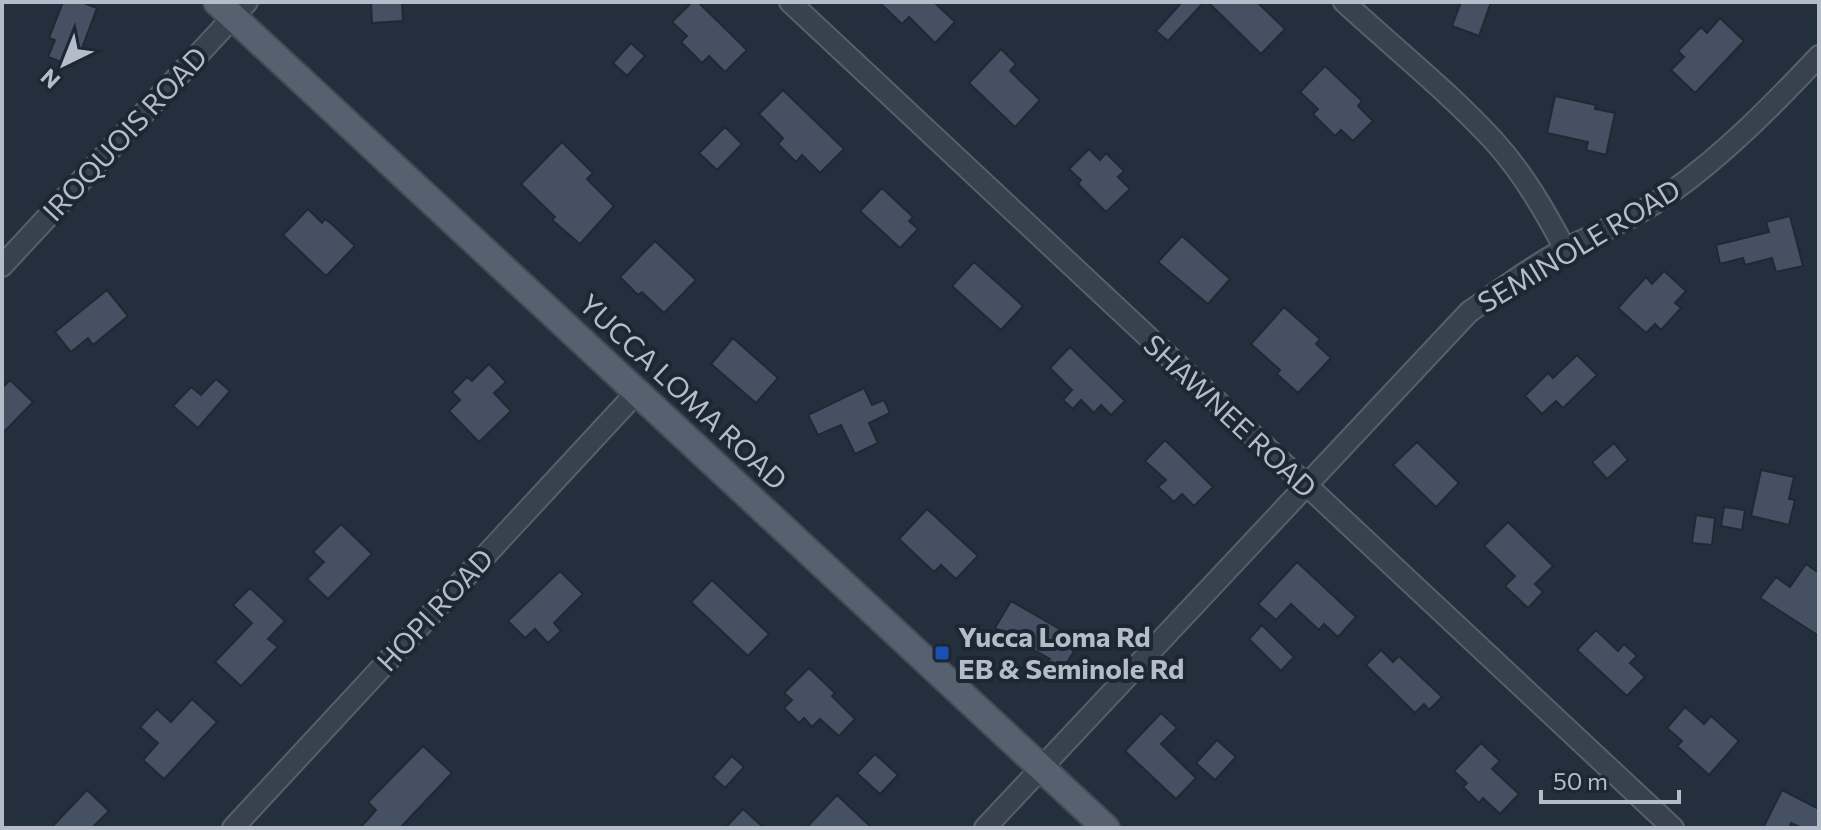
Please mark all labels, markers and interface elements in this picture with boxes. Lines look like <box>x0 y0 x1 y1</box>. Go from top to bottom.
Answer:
north arrow <box>24 24 104 104</box>
street label: IROQUOIS ROAD <box>35 39 213 227</box>
text: N <box>35 63 65 94</box>
street label: SEMINOLE ROAD <box>1471 171 1686 319</box>
street label: YUCCA LOMA ROAD <box>573 286 795 496</box>
street label: SHAWNEE ROAD <box>1137 327 1324 504</box>
street label: HOPI ROAD <box>369 541 500 678</box>
place label: Yucca Loma Rd EB & Seminole Rd <box>958 619 1185 685</box>
marker: Yucca Loma Rd EB & Seminole Rd <box>933 644 951 662</box>
scale bar <box>1541 754 1679 804</box>
text: 50 m <box>1553 766 1608 795</box>

